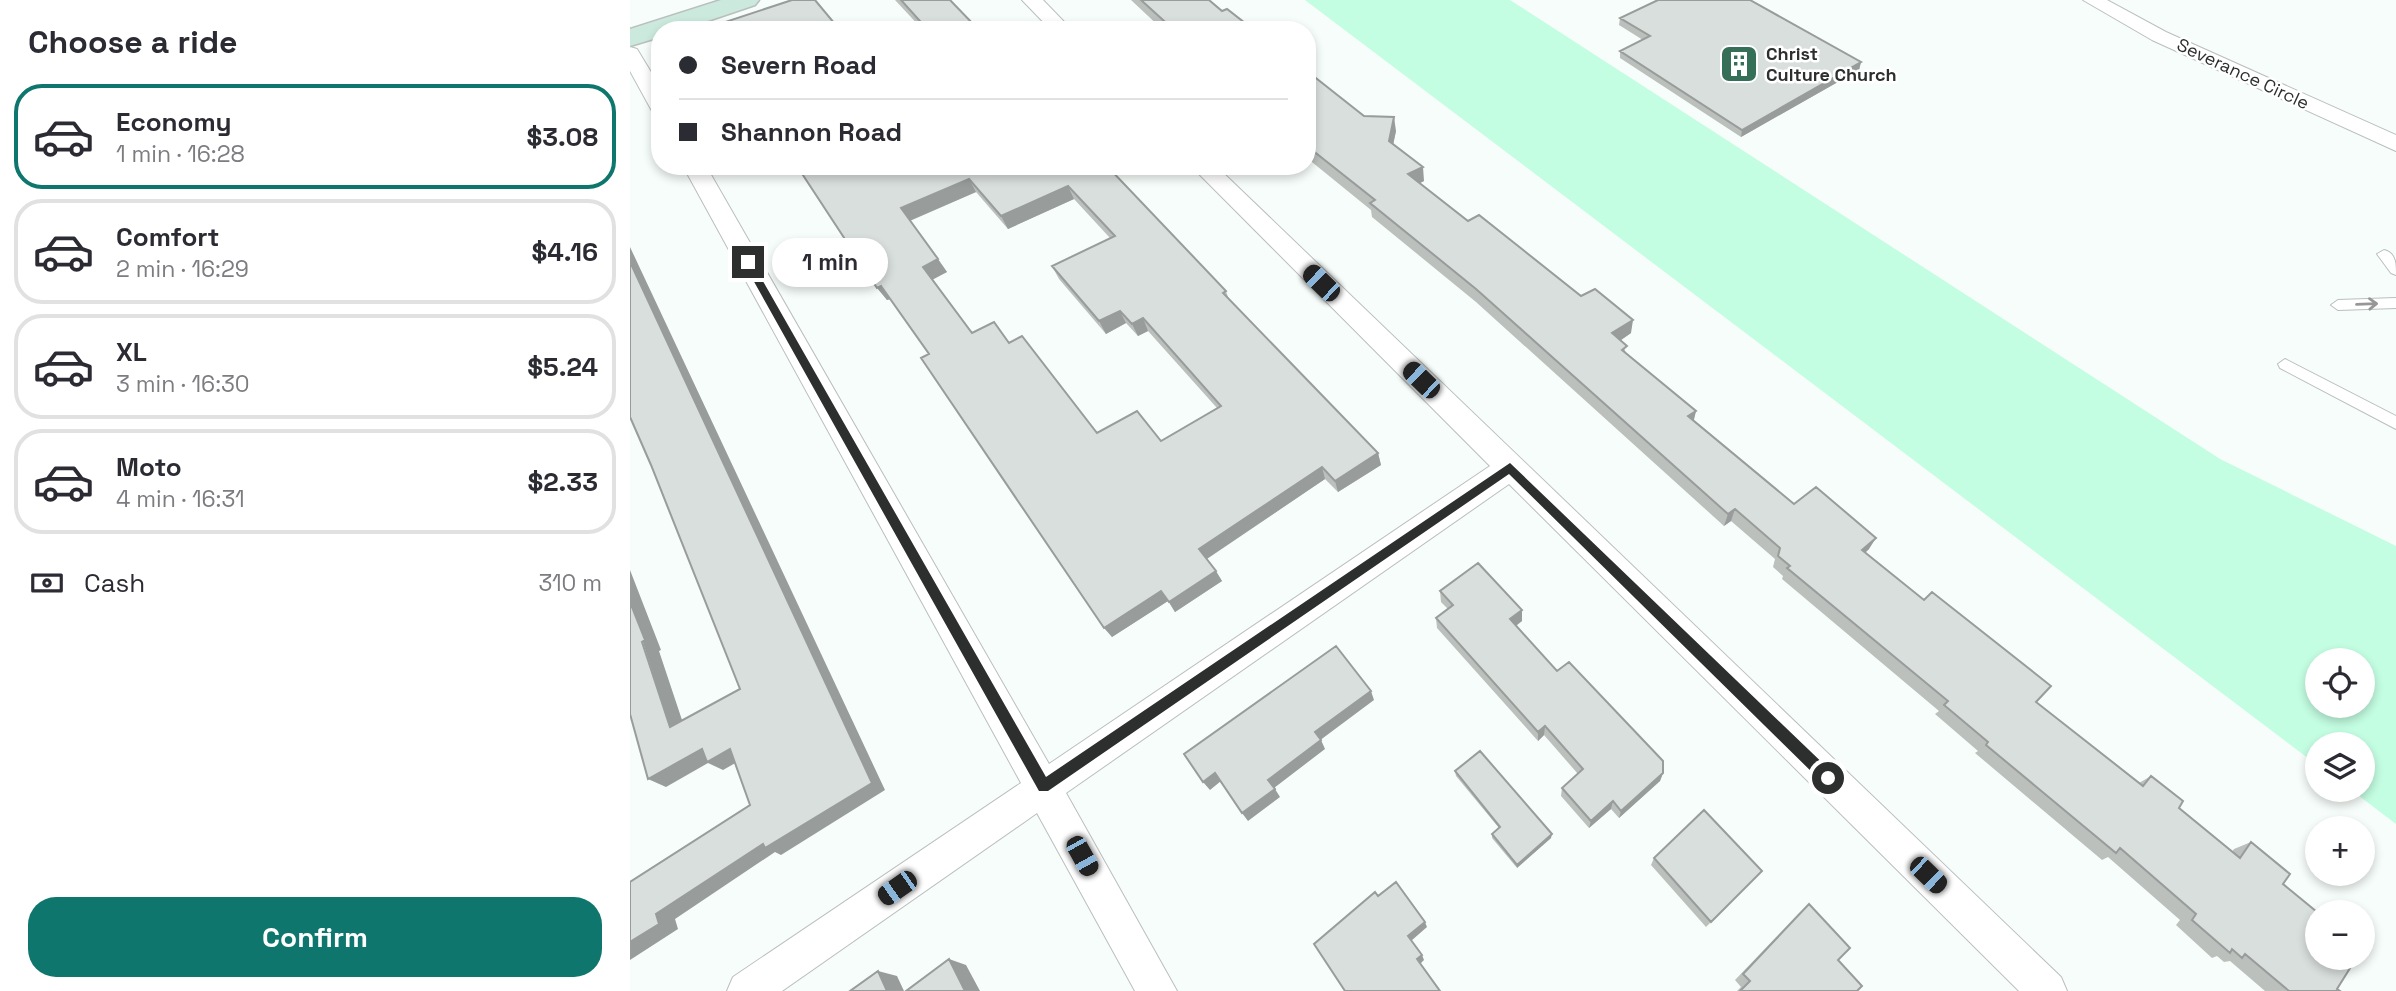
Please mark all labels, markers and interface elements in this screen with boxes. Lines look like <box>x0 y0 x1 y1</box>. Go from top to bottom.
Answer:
text: Choose a ride <box>28 22 238 62</box>
street label: Severance Circle <box>2173 33 2313 114</box>
place label: Christ Culture Church <box>1766 42 1897 86</box>
building icon: Christ Culture Church <box>1718 43 1760 85</box>
text: Severn Road <box>721 48 877 82</box>
icon: car <box>32 105 95 168</box>
text: Economy <box>116 105 232 139</box>
text: Shannon Road <box>721 115 902 149</box>
text: $3.08 <box>527 120 598 154</box>
text: 1 min · 16:28 <box>116 139 245 169</box>
icon: car <box>32 220 95 283</box>
text: Comfort <box>116 220 219 254</box>
text: $4.16 <box>531 235 598 269</box>
callout: 1 min <box>772 238 888 286</box>
route end <box>732 246 764 278</box>
text: 1 min <box>802 247 858 277</box>
text: 2 min · 16:29 <box>116 254 249 284</box>
car <box>1299 261 1344 305</box>
one-way arrow <box>2355 298 2378 311</box>
icon: car <box>32 335 95 398</box>
text: XL <box>116 335 147 369</box>
text: $5.24 <box>527 350 598 384</box>
car <box>1399 358 1444 402</box>
text: 3 min · 16:30 <box>116 369 250 399</box>
icon: car <box>32 450 95 513</box>
text: Moto <box>116 450 182 484</box>
text: $2.33 <box>527 465 598 499</box>
text: 4 min · 16:31 <box>116 484 245 514</box>
icon: cash <box>28 564 66 602</box>
text: Cash <box>84 566 145 600</box>
text: 310 m <box>538 568 602 598</box>
map controls <box>2305 648 2375 970</box>
button: locate <box>2305 648 2375 718</box>
button: layers <box>2305 732 2375 802</box>
route start <box>1812 762 1844 794</box>
button: + <box>2305 816 2375 886</box>
car <box>1063 833 1102 879</box>
car <box>1906 853 1951 897</box>
car <box>874 867 921 909</box>
button: Confirm <box>28 897 602 977</box>
button: − <box>2305 900 2375 970</box>

